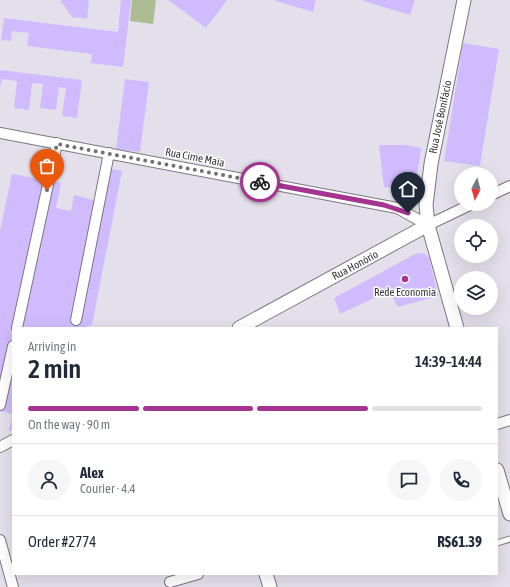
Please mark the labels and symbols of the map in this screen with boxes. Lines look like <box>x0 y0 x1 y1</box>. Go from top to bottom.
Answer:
street label: Rua José Bonifácio <box>426 79 454 155</box>
street label: Rua Cirne Maia <box>164 145 226 169</box>
pin <box>30 149 64 190</box>
courier <box>240 162 280 202</box>
north arrow <box>454 167 498 211</box>
pin <box>391 172 425 213</box>
street label: Rua Honório <box>330 248 380 282</box>
marker: Rede Economia <box>400 274 410 284</box>
place label: Rede Economia <box>374 286 436 298</box>

